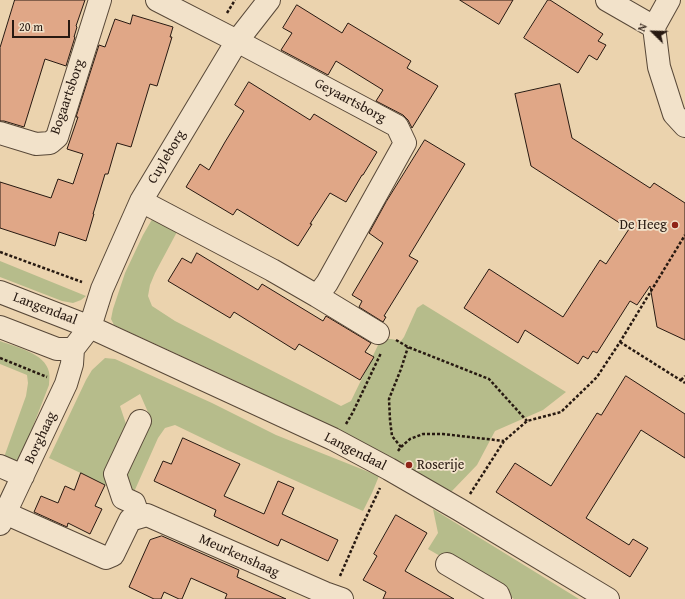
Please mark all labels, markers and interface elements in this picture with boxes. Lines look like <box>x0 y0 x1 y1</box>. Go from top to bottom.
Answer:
scale bar <box>14 12 72 38</box>
north arrow <box>633 12 673 52</box>
text: 20 m <box>19 18 43 35</box>
text: N <box>633 21 651 34</box>
street label: Bogaartsborg <box>47 57 89 137</box>
street label: Geyaartsborg <box>312 75 388 127</box>
street label: Cuyleborg <box>144 127 190 187</box>
place label: De Heeg <box>619 217 667 233</box>
marker: De Heeg <box>670 220 680 230</box>
street label: Langendaal <box>11 289 79 329</box>
street label: Borghaag <box>22 409 60 467</box>
street label: Langendaal <box>321 429 389 475</box>
place label: Roserije <box>417 457 464 473</box>
marker: Roserije <box>404 460 414 470</box>
street label: Meurkenshaag <box>196 531 282 581</box>

